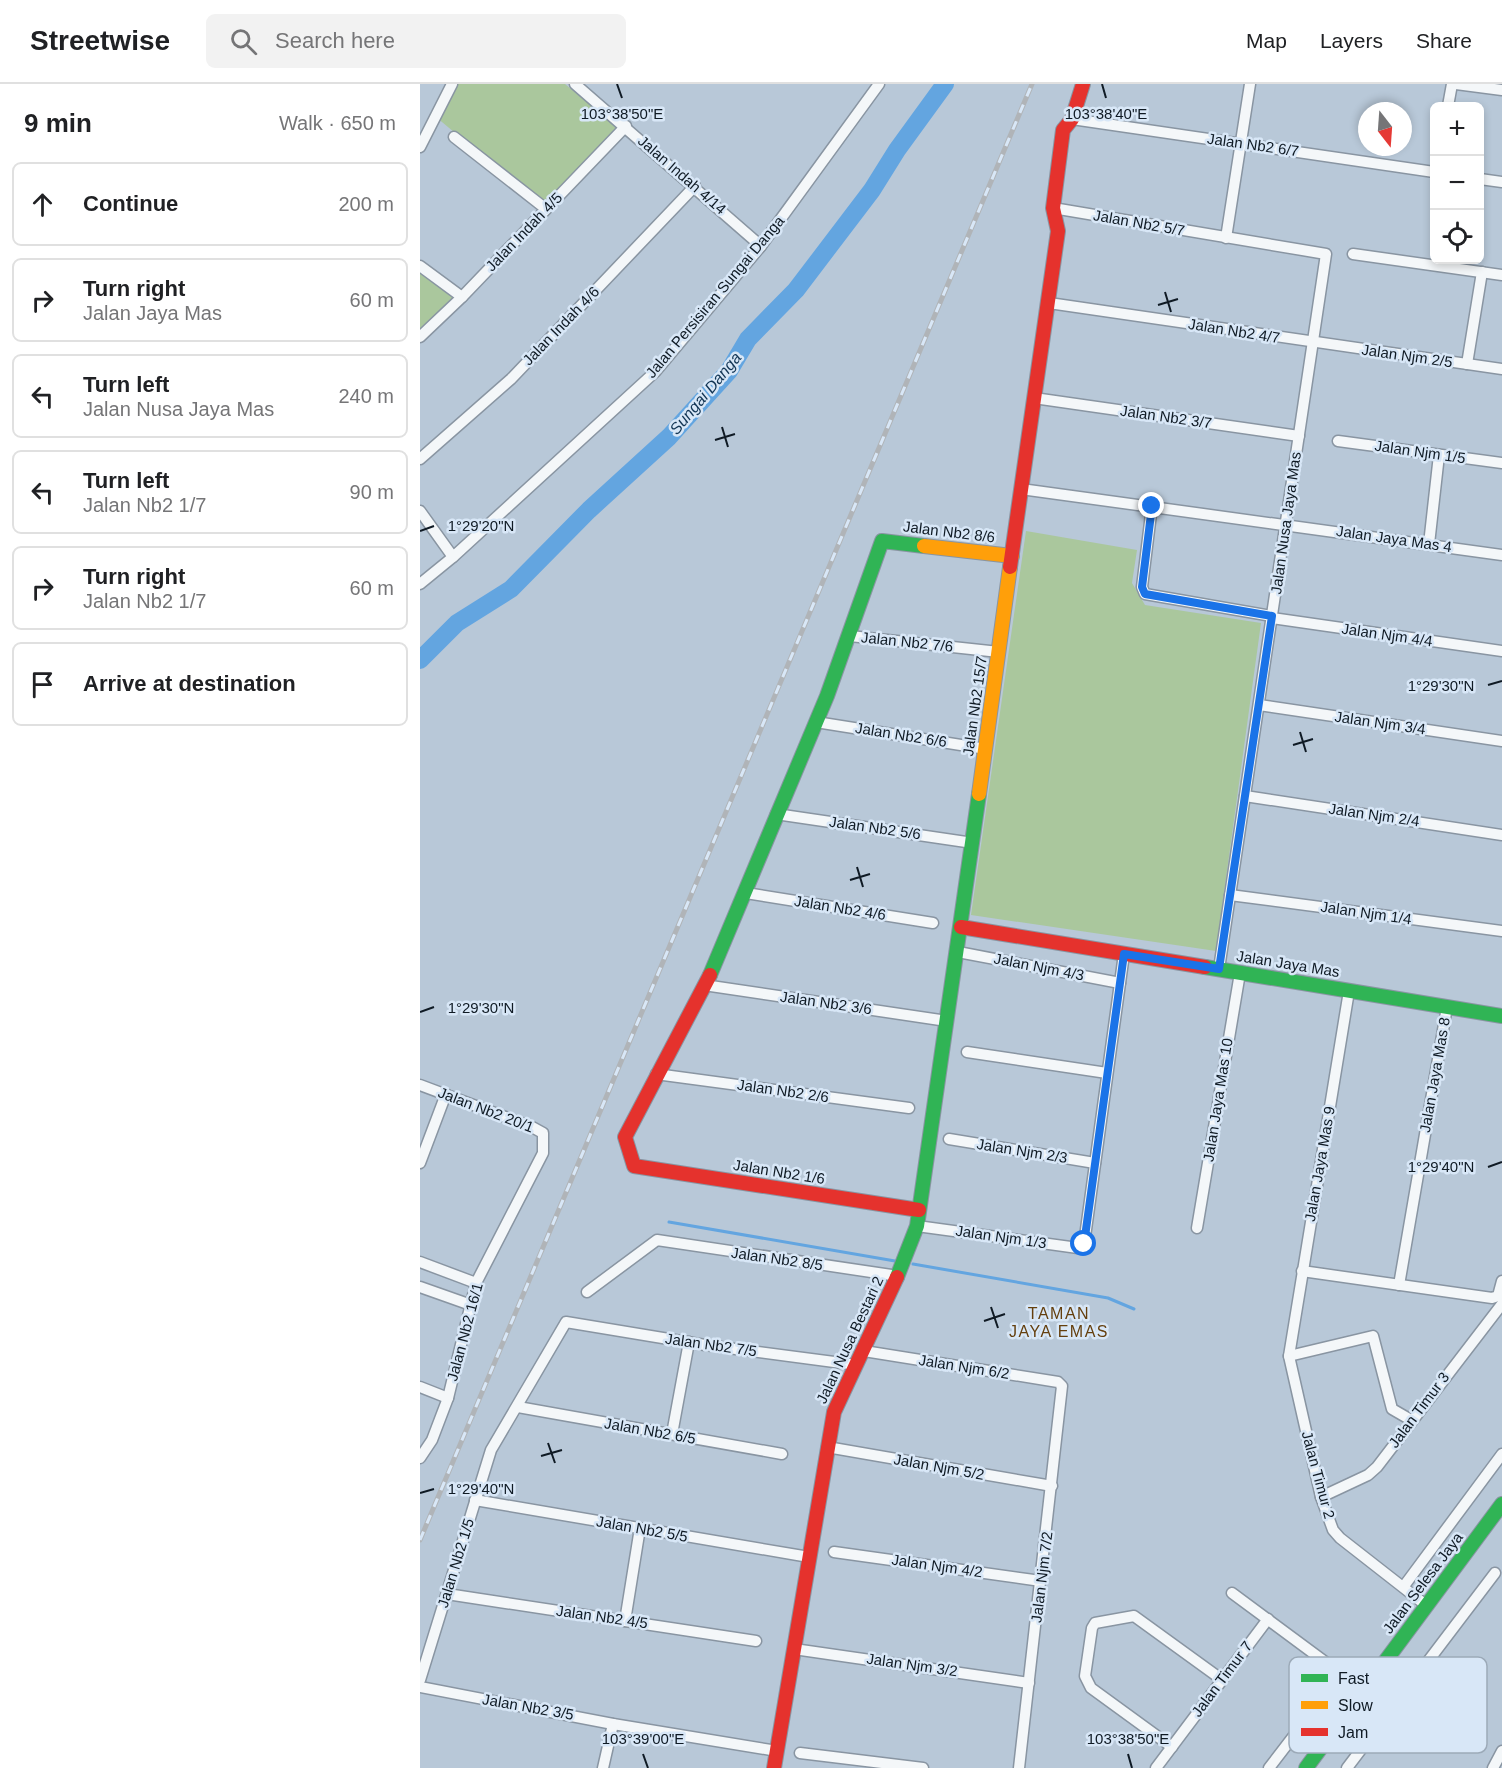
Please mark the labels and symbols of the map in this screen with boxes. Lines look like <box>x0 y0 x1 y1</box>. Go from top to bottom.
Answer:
north arrow <box>1358 102 1412 156</box>
text: 103°38'50"E <box>581 105 663 122</box>
text: 103°38'40"E <box>1065 105 1147 122</box>
street label: Jalan Nb2 6/7 <box>1206 130 1300 159</box>
street label: Jalan Indah 4/14 <box>635 132 730 217</box>
street label: Jalan Indah 4/5 <box>482 189 565 274</box>
street label: Jalan Nb2 5/7 <box>1092 206 1186 239</box>
street label: Jalan Persisiran Sungai Danga <box>642 212 788 381</box>
street label: Jalan Indah 4/6 <box>519 283 602 368</box>
street label: Jalan Nb2 4/7 <box>1187 315 1281 346</box>
street label: Jalan Njm 2/5 <box>1360 341 1454 370</box>
water label: Sungai Danga <box>666 349 745 438</box>
street label: Jalan Nb2 3/7 <box>1119 402 1213 431</box>
street label: Jalan Njm 1/5 <box>1373 437 1467 466</box>
street label: Jalan Nusa Jaya Mas <box>1267 451 1304 595</box>
route end <box>1138 492 1164 518</box>
text: 1°29'20"N <box>448 517 514 534</box>
street label: Jalan Nb2 8/6 <box>902 517 996 546</box>
street label: Jalan Jaya Mas 4 <box>1335 522 1453 555</box>
street label: Jalan Njm 4/4 <box>1340 620 1434 649</box>
street label: Jalan Nb2 7/6 <box>860 628 954 655</box>
street label: Jalan Nb2 15/7 <box>959 655 990 757</box>
text: 1°29'30"N <box>1408 677 1474 694</box>
street label: Jalan Njm 3/4 <box>1333 708 1427 737</box>
street label: Jalan Nb2 6/6 <box>854 719 948 750</box>
street label: Jalan Njm 2/4 <box>1327 800 1421 829</box>
street label: Jalan Nb2 5/6 <box>828 813 922 842</box>
street label: Jalan Nb2 4/6 <box>793 892 887 923</box>
street label: Jalan Njm 1/4 <box>1319 898 1413 927</box>
street label: Jalan Jaya Mas <box>1235 947 1341 980</box>
street label: Jalan Njm 4/3 <box>992 949 1086 984</box>
street label: Jalan Nb2 3/6 <box>779 988 873 1017</box>
text: 1°29'30"N <box>448 999 514 1016</box>
street label: Jalan Jaya Mas 8 <box>1416 1016 1453 1134</box>
street label: Jalan Jaya Mas 10 <box>1199 1037 1236 1163</box>
street label: Jalan Nb2 2/6 <box>736 1076 830 1105</box>
street label: Jalan Nb2 20/1 <box>436 1084 536 1136</box>
street label: Jalan Jaya Mas 9 <box>1301 1105 1338 1223</box>
street label: Jalan Njm 2/3 <box>975 1135 1069 1166</box>
street label: Jalan Nb2 1/6 <box>732 1156 826 1187</box>
text: 1°29'40"N <box>1408 1158 1474 1175</box>
street label: Jalan Njm 1/3 <box>954 1222 1048 1251</box>
route start <box>1070 1230 1096 1256</box>
street label: Jalan Nb2 8/5 <box>730 1244 824 1273</box>
street label: Jalan Nusa Bestari 2 <box>813 1273 886 1406</box>
street label: Jalan Nb2 16/1 <box>443 1281 486 1383</box>
district label: TAMAN JAYA EMAS <box>1009 1305 1109 1340</box>
street label: Jalan Nb2 7/5 <box>664 1330 758 1359</box>
street label: Jalan Njm 6/2 <box>917 1351 1011 1382</box>
street label: Jalan Timur 3 <box>1385 1369 1452 1451</box>
street label: Jalan Nb2 6/5 <box>603 1414 697 1447</box>
street label: Jalan Timur 2 <box>1299 1429 1338 1521</box>
street label: Jalan Njm 5/2 <box>892 1450 986 1483</box>
text: 1°29'40"N <box>448 1480 514 1497</box>
street label: Jalan Nb2 5/5 <box>595 1512 689 1545</box>
street label: Jalan Nb2 1/5 <box>434 1516 477 1610</box>
street label: Jalan Selesa Jaya <box>1379 1528 1466 1636</box>
street label: Jalan Njm 7/2 <box>1027 1530 1056 1623</box>
street label: Jalan Njm 4/2 <box>890 1551 984 1580</box>
street label: Jalan Nb2 4/5 <box>555 1602 649 1631</box>
street label: Jalan Timur 7 <box>1188 1638 1255 1720</box>
street label: Jalan Njm 3/2 <box>865 1650 959 1679</box>
legend <box>1289 1657 1487 1753</box>
text: Fast <box>1338 1670 1370 1687</box>
street label: Jalan Nb2 3/5 <box>481 1690 575 1723</box>
text: Slow <box>1338 1697 1373 1714</box>
text: Jam <box>1338 1724 1368 1741</box>
text: 103°39'00"E <box>602 1730 684 1747</box>
text: 103°38'50"E <box>1087 1730 1169 1747</box>

